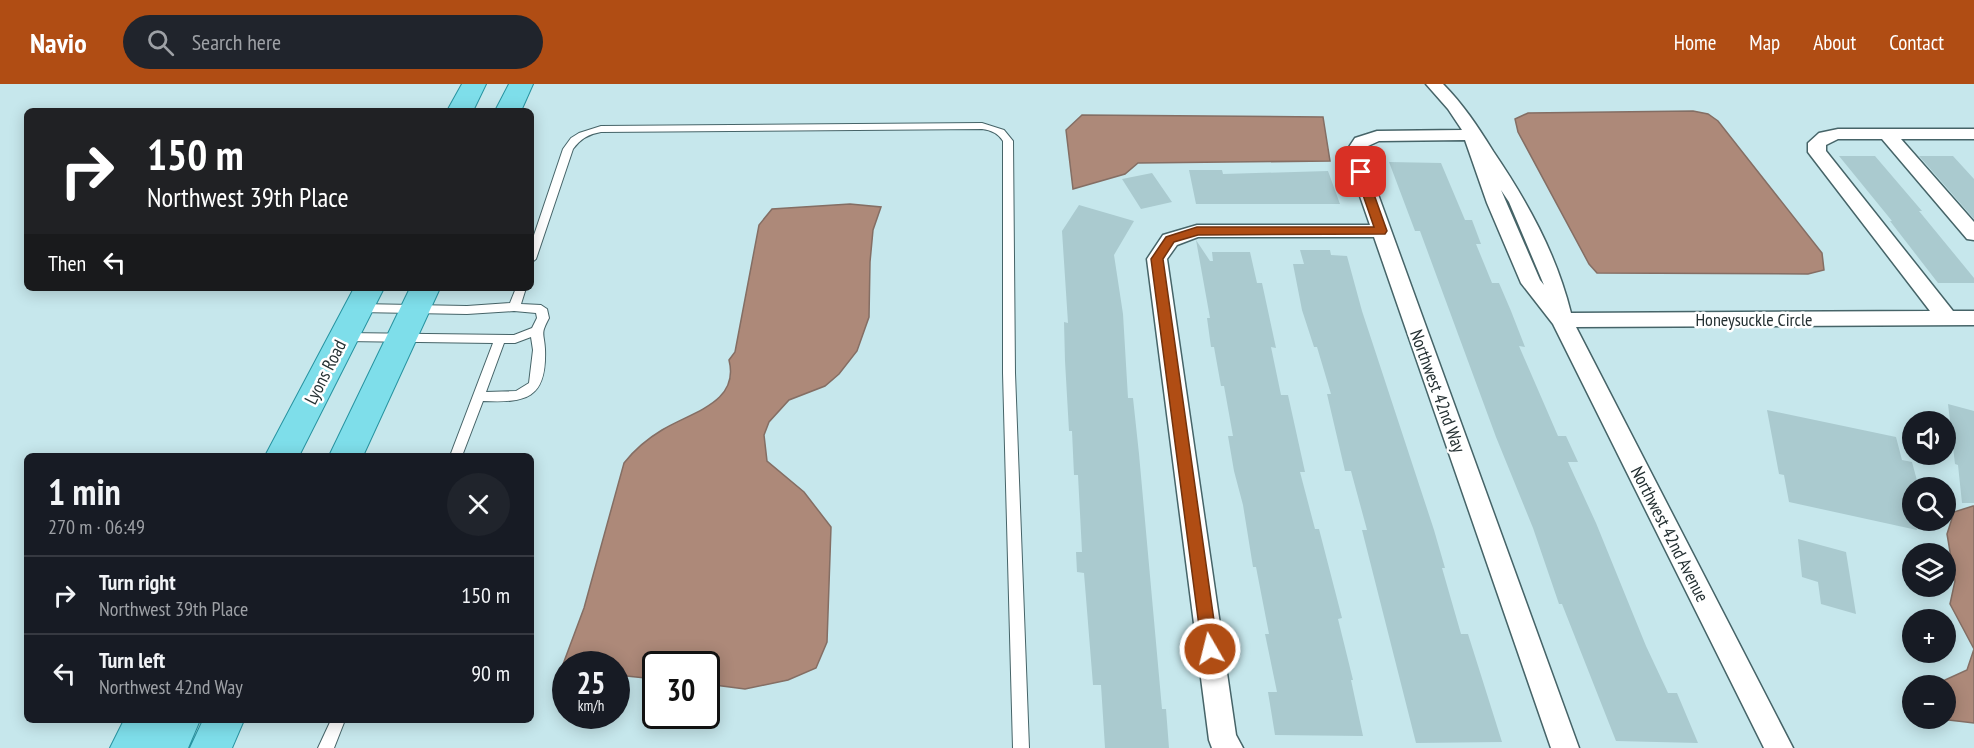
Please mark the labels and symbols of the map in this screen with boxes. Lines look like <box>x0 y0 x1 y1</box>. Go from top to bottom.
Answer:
pin <box>1335 146 1386 197</box>
street label: Honeysuckle Circle <box>1695 308 1813 331</box>
street label: Northwest 42nd Way <box>1405 326 1471 456</box>
street label: Lyons Road <box>299 336 351 408</box>
street label: Northwest 42nd Avenue <box>1626 462 1714 606</box>
position arrow <box>1178 617 1242 681</box>
speed limit sign: 30 <box>642 651 720 729</box>

